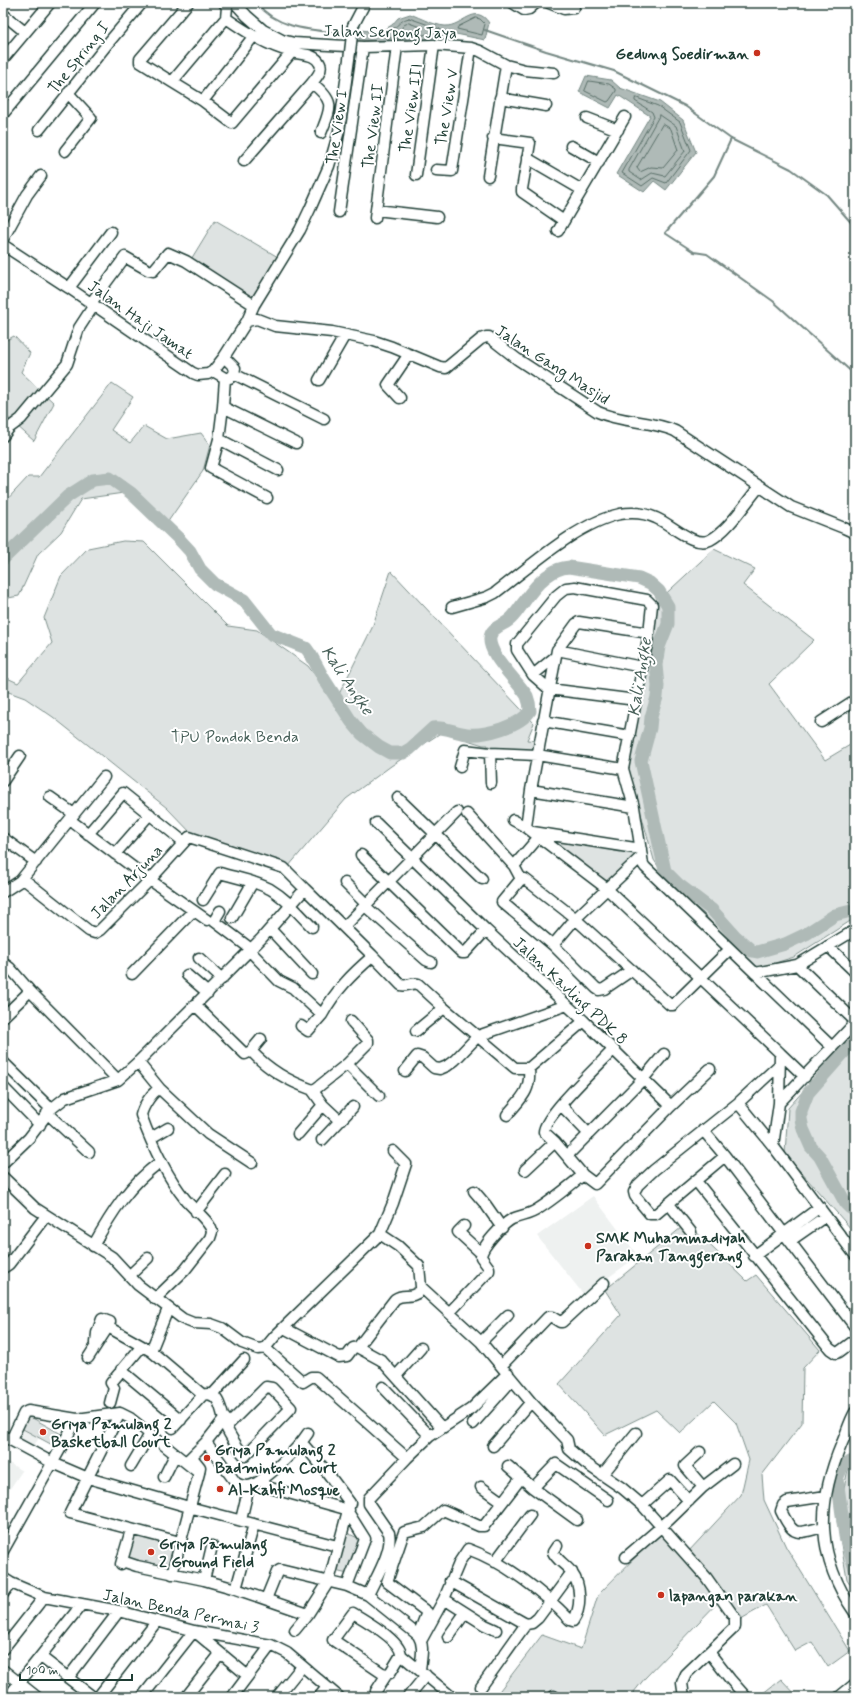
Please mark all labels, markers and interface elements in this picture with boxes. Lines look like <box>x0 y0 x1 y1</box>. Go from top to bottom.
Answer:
street label: The Spring I <box>44 17 115 98</box>
street label: Jalan Serpong Jaya <box>323 21 457 45</box>
place label: Gedung Soedirman <box>615 44 749 66</box>
marker: Gedung Soedirman <box>752 48 762 58</box>
street label: The View III <box>395 62 428 154</box>
street label: The View V <box>431 67 464 147</box>
street label: The View II <box>358 83 389 170</box>
street label: The View I <box>322 88 353 166</box>
street label: Jalan Haji Jamat <box>83 276 197 364</box>
street label: Jalan Gang Masjid <box>491 320 613 411</box>
water label: Kali Angke <box>623 635 659 718</box>
water label: Kali Angke <box>314 642 379 722</box>
park label: TPU Pondok Benda <box>171 727 299 748</box>
street label: Jalan Arjuna <box>86 840 168 924</box>
street label: Jalan Kavling PDK 8 <box>507 932 632 1051</box>
place label: SMK Muhammadiyah Parakan Tanggerang <box>596 1228 746 1269</box>
marker: SMK Muhammadiyah Parakan Tanggerang <box>583 1241 593 1251</box>
place label: Griya Pamulang 2 Basketball Court <box>51 1414 172 1453</box>
marker: Griya Pamulang 2 Basketball Court <box>38 1427 48 1437</box>
place label: Griya Pamulang 2 Badminton Court <box>215 1440 338 1479</box>
marker: Griya Pamulang 2 Badminton Court <box>202 1453 212 1463</box>
place label: Al-Kahfi Mosque <box>228 1480 340 1501</box>
marker: Al-Kahfi Mosque <box>215 1484 225 1494</box>
place label: Griya Pamulang 2 Ground Field <box>159 1534 267 1573</box>
marker: Griya Pamulang 2 Ground Field <box>146 1547 156 1557</box>
street label: Jalan Benda Permai 3 <box>101 1585 261 1638</box>
place label: lapangan parakan <box>669 1586 798 1608</box>
marker: lapangan parakan <box>656 1590 666 1600</box>
scale bar <box>20 1656 132 1682</box>
text: 100 m <box>26 1663 58 1679</box>

